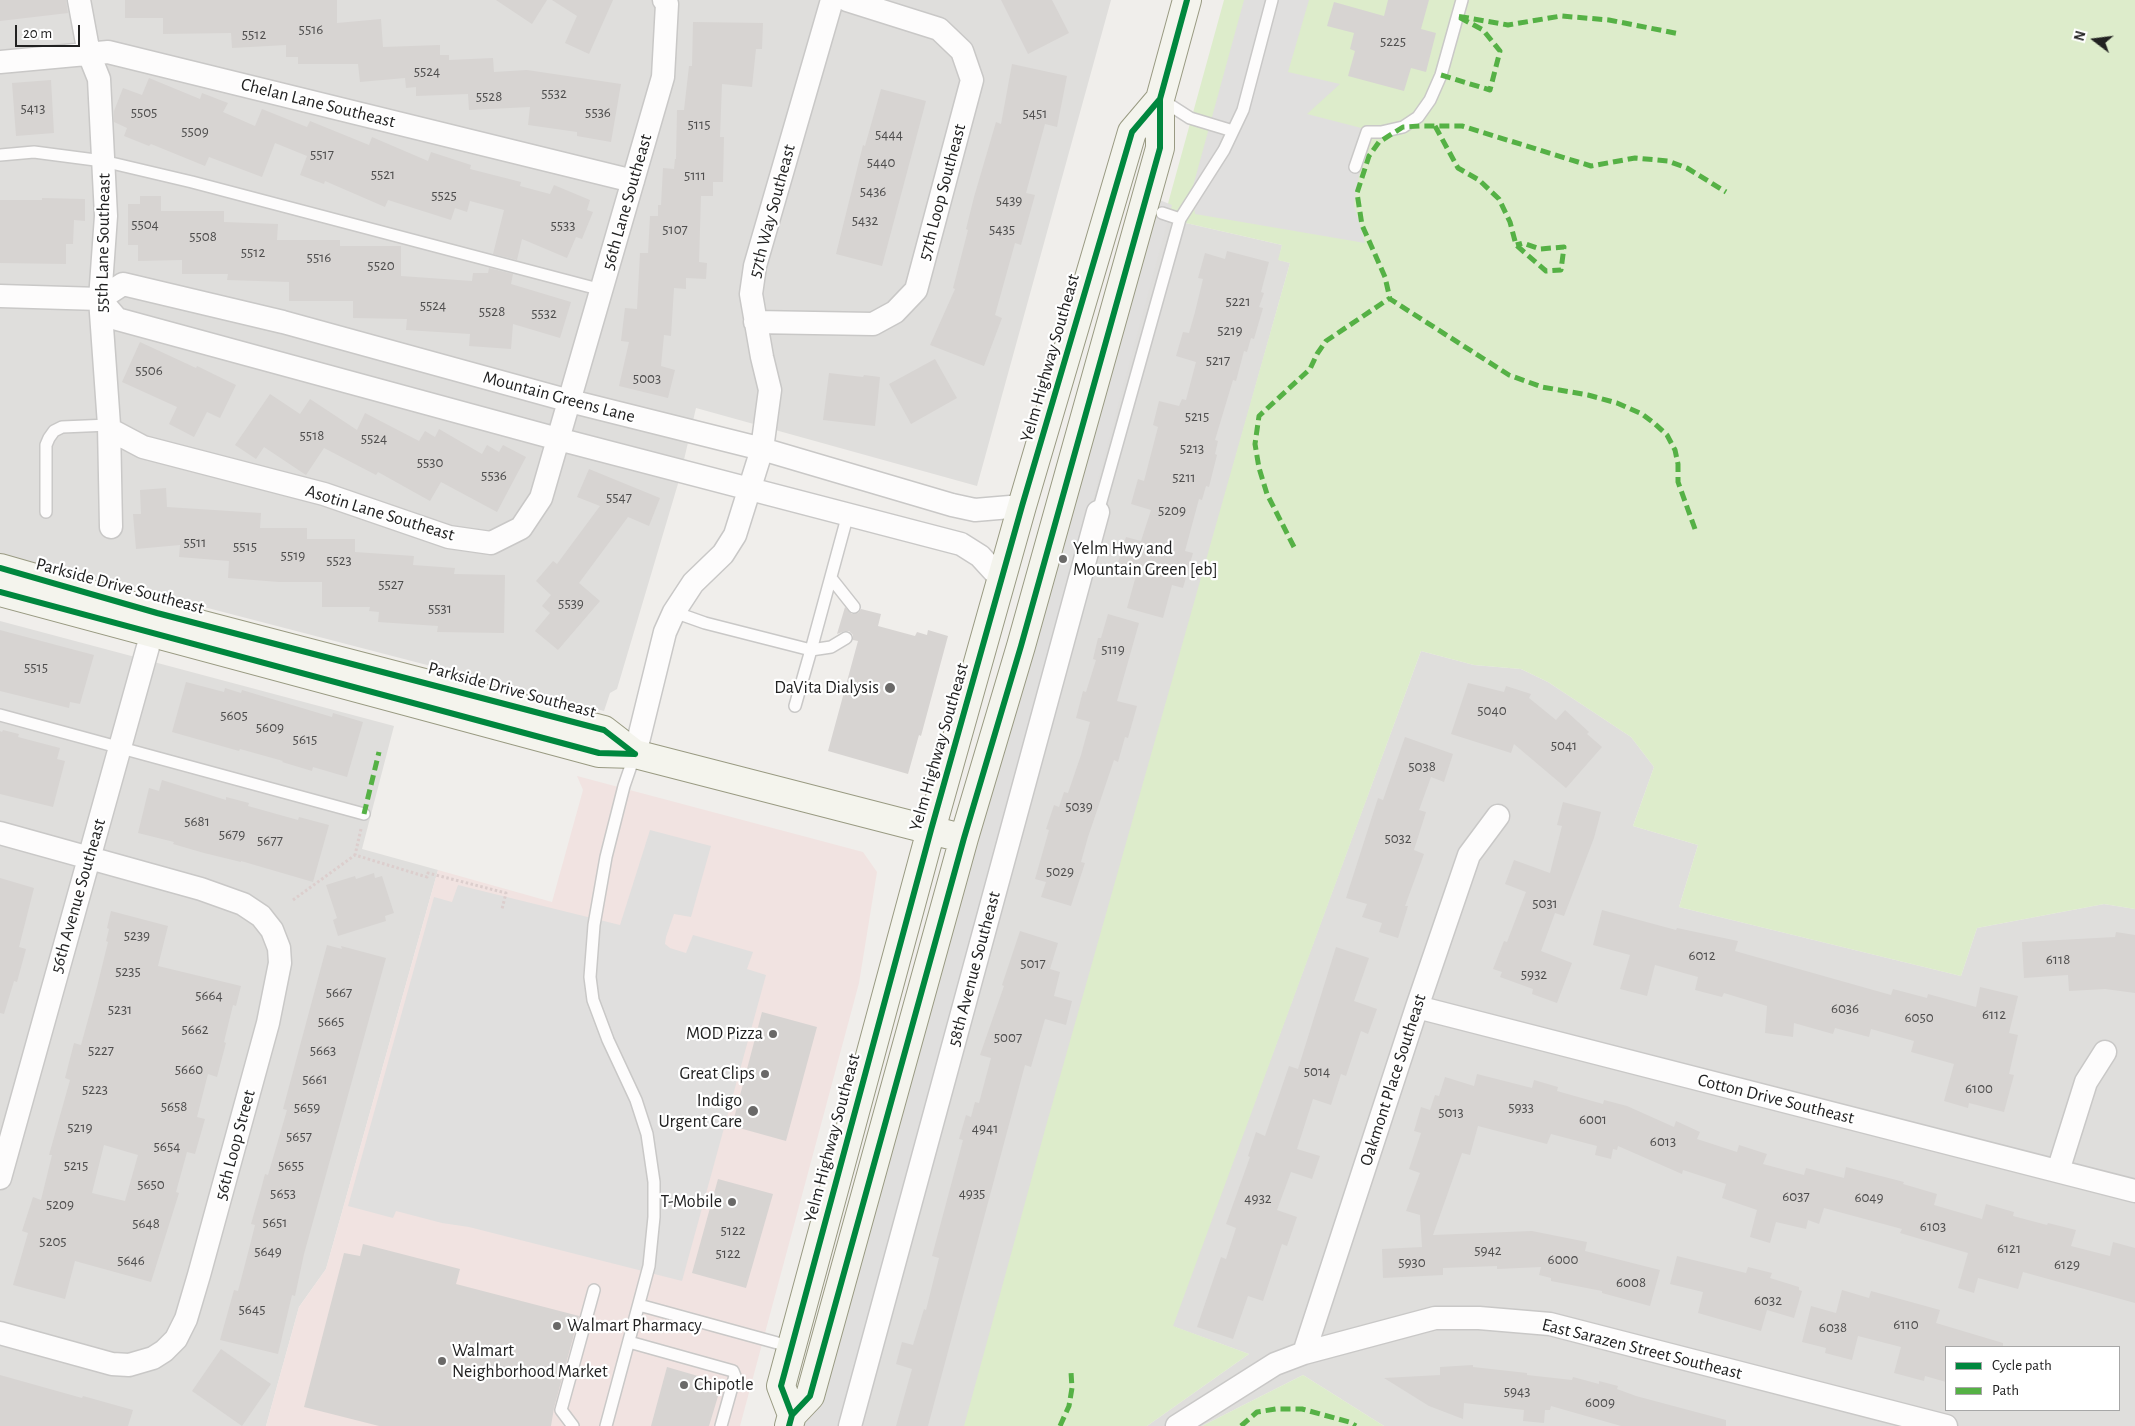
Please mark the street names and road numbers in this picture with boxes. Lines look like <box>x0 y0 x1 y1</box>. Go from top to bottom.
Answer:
street label: Chelan Lane Southeast <box>239 73 397 133</box>
street label: 57th Loop Southeast <box>913 121 971 263</box>
street label: 56th Lane Southeast <box>597 131 657 273</box>
street label: 57th Way Southeast <box>744 142 800 280</box>
street label: 55th Lane Southeast <box>91 173 115 313</box>
street label: Yelm Highway Southeast <box>1016 272 1084 444</box>
street label: Mountain Greens Lane <box>481 366 637 428</box>
street label: Asotin Lane Southeast <box>303 480 457 546</box>
street label: Parkside Drive Southeast <box>33 553 207 619</box>
street label: Parkside Drive Southeast <box>425 657 599 723</box>
street label: Yelm Highway Southeast <box>905 661 973 833</box>
street label: 56th Avenue Southeast <box>46 816 110 976</box>
street label: 58th Avenue Southeast <box>943 889 1005 1049</box>
street label: Oakmont Place Southeast <box>1355 991 1431 1169</box>
street label: Yelm Highway Southeast <box>799 1051 865 1225</box>
street label: Cotton Drive Southeast <box>1695 1069 1857 1129</box>
street label: 56th Loop Street <box>210 1087 260 1203</box>
street label: East Sarazen Street Southeast <box>1540 1314 1744 1384</box>

